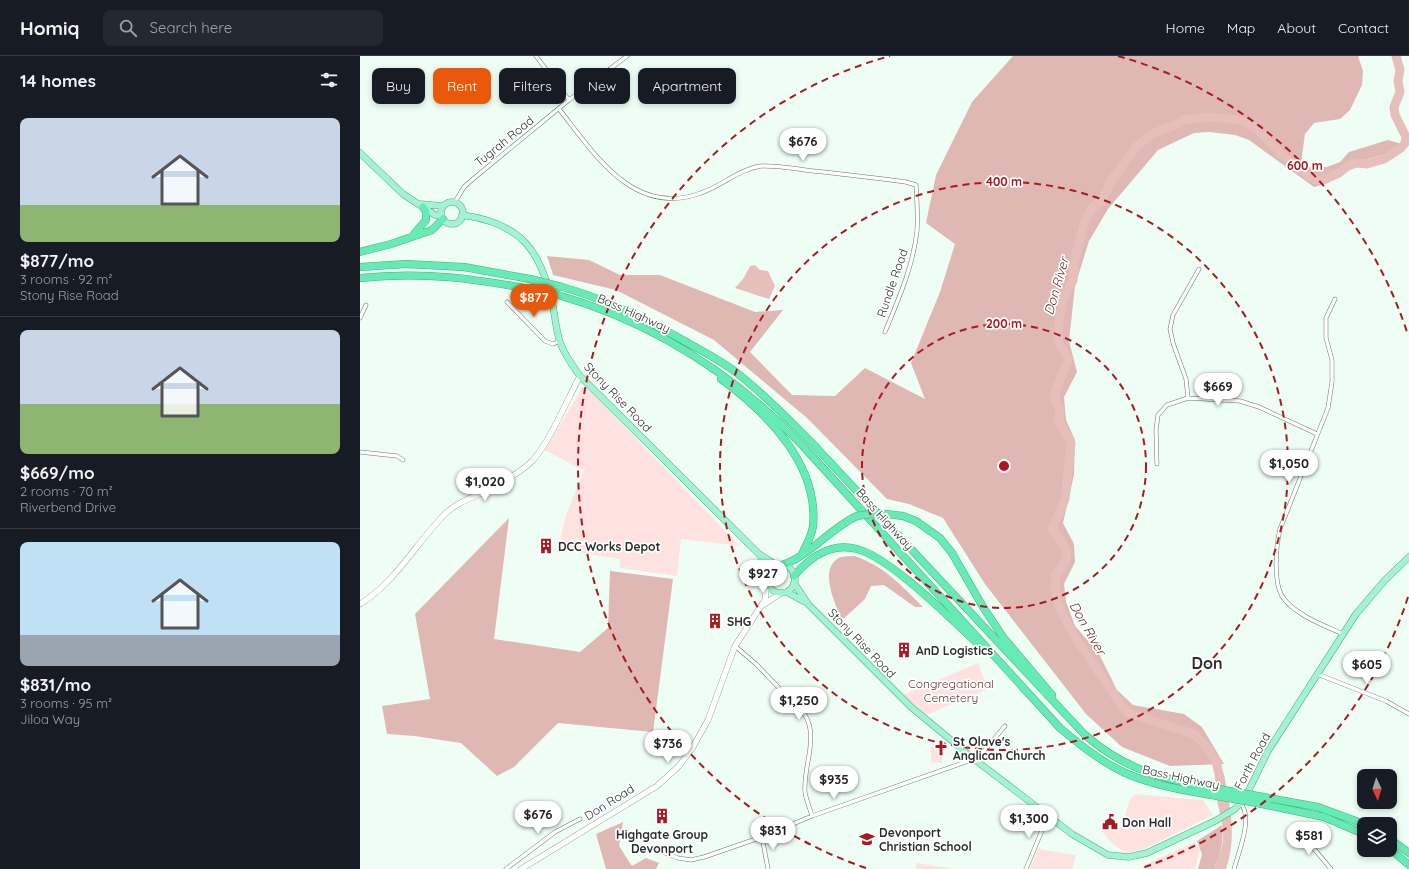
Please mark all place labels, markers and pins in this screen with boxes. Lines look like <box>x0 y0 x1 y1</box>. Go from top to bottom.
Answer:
pin: $676 <box>779 128 827 162</box>
pin: $877 <box>510 284 558 318</box>
pin: $669 <box>1194 373 1242 407</box>
pin: $1,050 <box>1256 450 1322 484</box>
centre of rings <box>997 459 1011 473</box>
pin: $1,020 <box>452 468 518 502</box>
building icon: DCC Works Depot <box>537 537 555 555</box>
place label: DCC Works Depot <box>558 539 661 554</box>
pin: $927 <box>739 560 787 594</box>
building icon: SHG <box>706 612 724 630</box>
place label: SHG <box>727 614 751 629</box>
building icon: AnD Logistics <box>895 641 913 659</box>
place label: AnD Logistics <box>916 643 993 658</box>
pin: $605 <box>1343 651 1391 685</box>
pin: $1,250 <box>766 687 832 721</box>
pin: $736 <box>644 730 692 764</box>
place label: St Olave's Anglican Church <box>953 734 1046 763</box>
church icon: St Olave's Anglican Church <box>932 739 950 757</box>
pin: $935 <box>810 766 858 800</box>
pin: $676 <box>514 801 562 835</box>
pin: $1,300 <box>996 805 1062 839</box>
building icon: Highgate Group Devonport <box>653 807 671 825</box>
public building icon: Don Hall <box>1101 813 1119 831</box>
place label: Don Hall <box>1122 815 1171 830</box>
pin: $831 <box>749 817 797 851</box>
pin: $581 <box>1285 822 1333 856</box>
place label: Devonport Christian School <box>879 825 972 854</box>
place label: Highgate Group Devonport <box>616 827 708 856</box>
school or university icon: Devonport Christian School <box>858 830 876 848</box>

